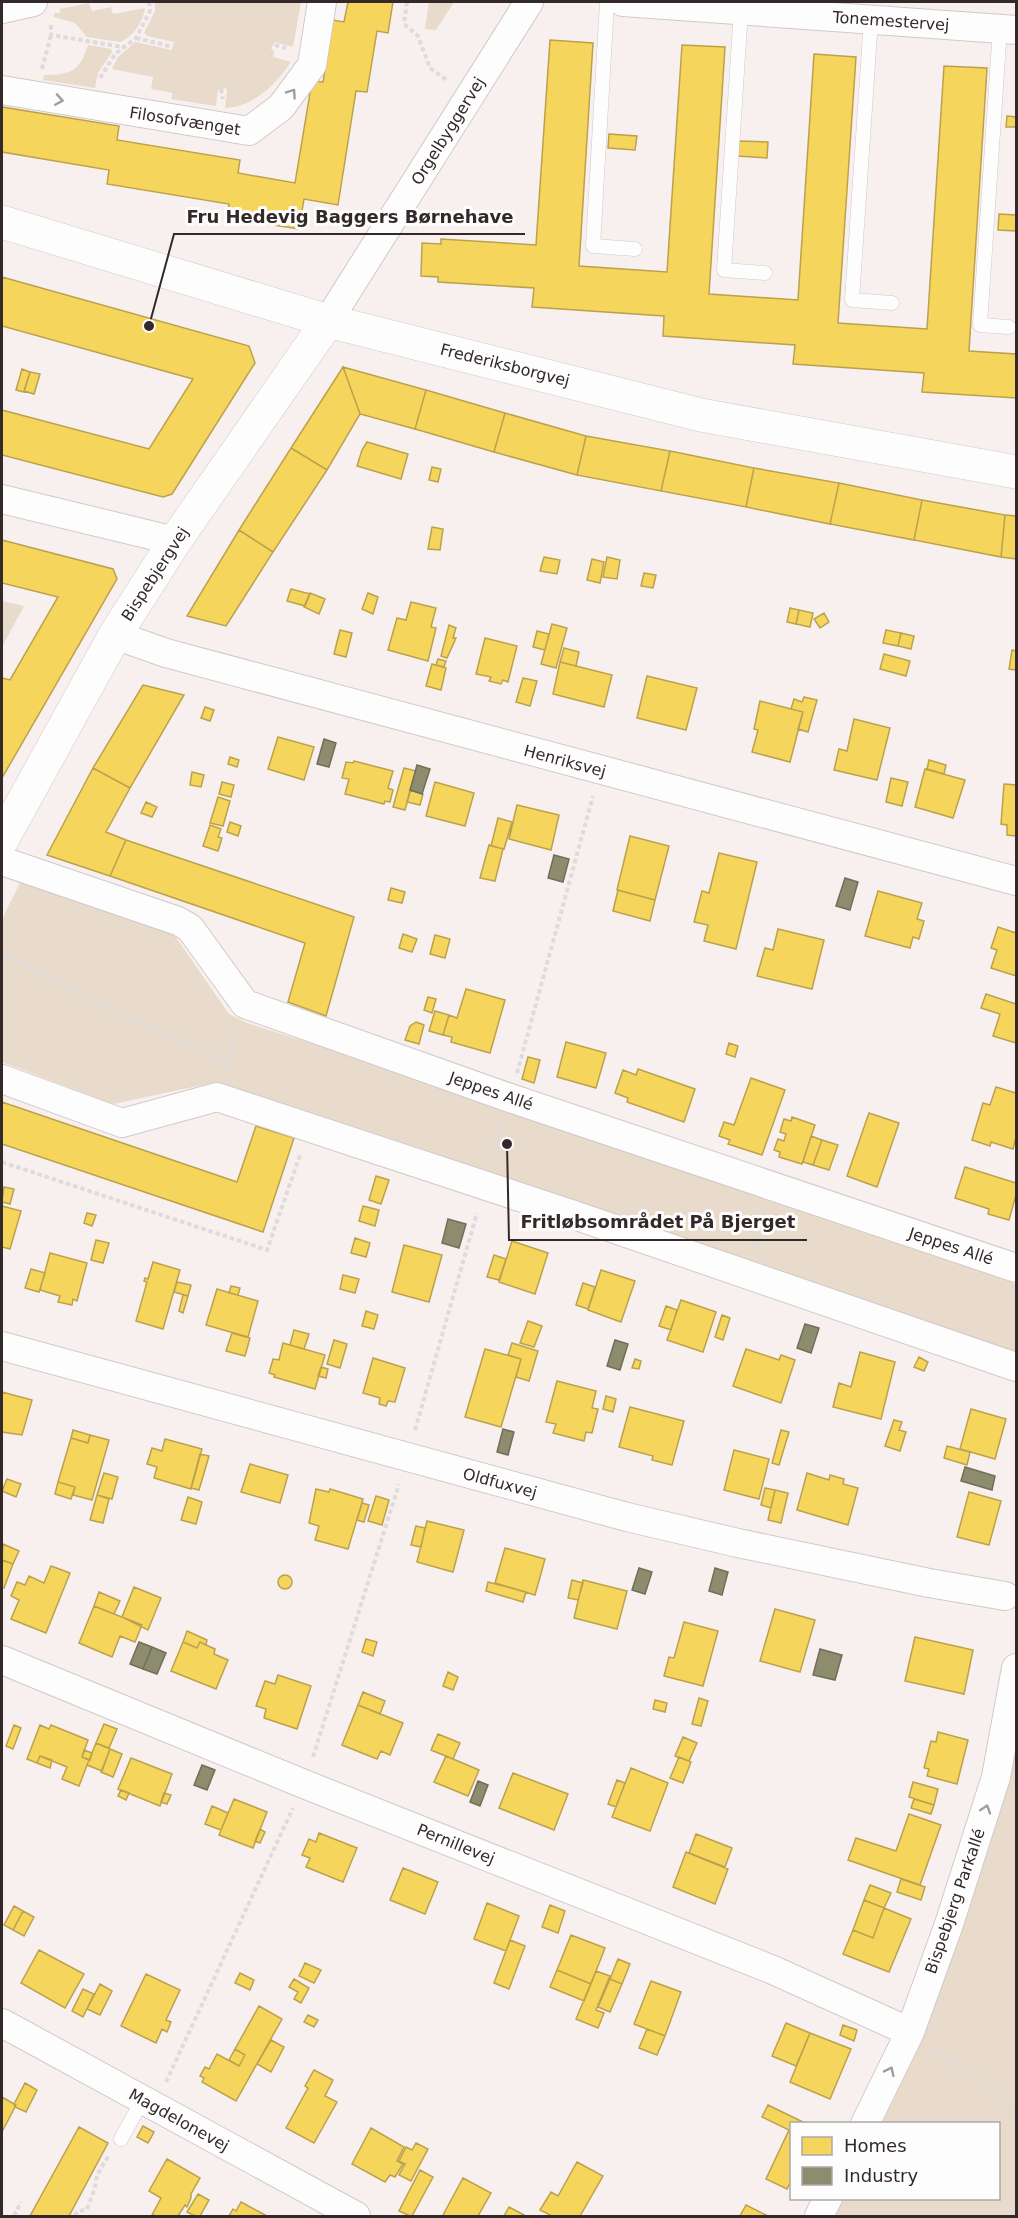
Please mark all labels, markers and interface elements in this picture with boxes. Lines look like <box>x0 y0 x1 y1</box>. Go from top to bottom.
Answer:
street label: Tonemestervej <box>831 7 950 35</box>
street label: Orgelbyggervej <box>407 74 489 188</box>
one-way arrow <box>285 88 296 99</box>
one-way arrow <box>54 93 64 106</box>
street label: Filosofvænget <box>128 103 242 139</box>
callout: Fru Hedevig Baggers Børnehave <box>174 198 525 234</box>
text: Fru Hedevig Baggers Børnehave <box>186 206 514 227</box>
street label: Frederiksborgvej <box>438 340 572 390</box>
street label: Bispebjergvej <box>118 523 192 625</box>
street label: Henriksvej <box>522 741 608 781</box>
street label: Jeppes Allé <box>445 1067 536 1114</box>
callout: Fritløbsområdet På Bjerget <box>509 1204 807 1240</box>
text: Fritløbsområdet På Bjerget <box>521 1211 796 1232</box>
street label: Jeppes Allé <box>905 1223 996 1269</box>
street label: Oldfuxvej <box>461 1464 539 1502</box>
one-way arrow <box>978 1804 991 1815</box>
street label: Pernillevej <box>414 1820 498 1868</box>
street label: Bispebjerg Parkallé <box>921 1826 989 1976</box>
one-way arrow <box>883 2066 895 2077</box>
street label: Magdelonevej <box>126 2085 232 2155</box>
legend <box>790 2122 1000 2200</box>
text: Homes <box>844 2135 907 2156</box>
text: Industry <box>844 2165 918 2186</box>

